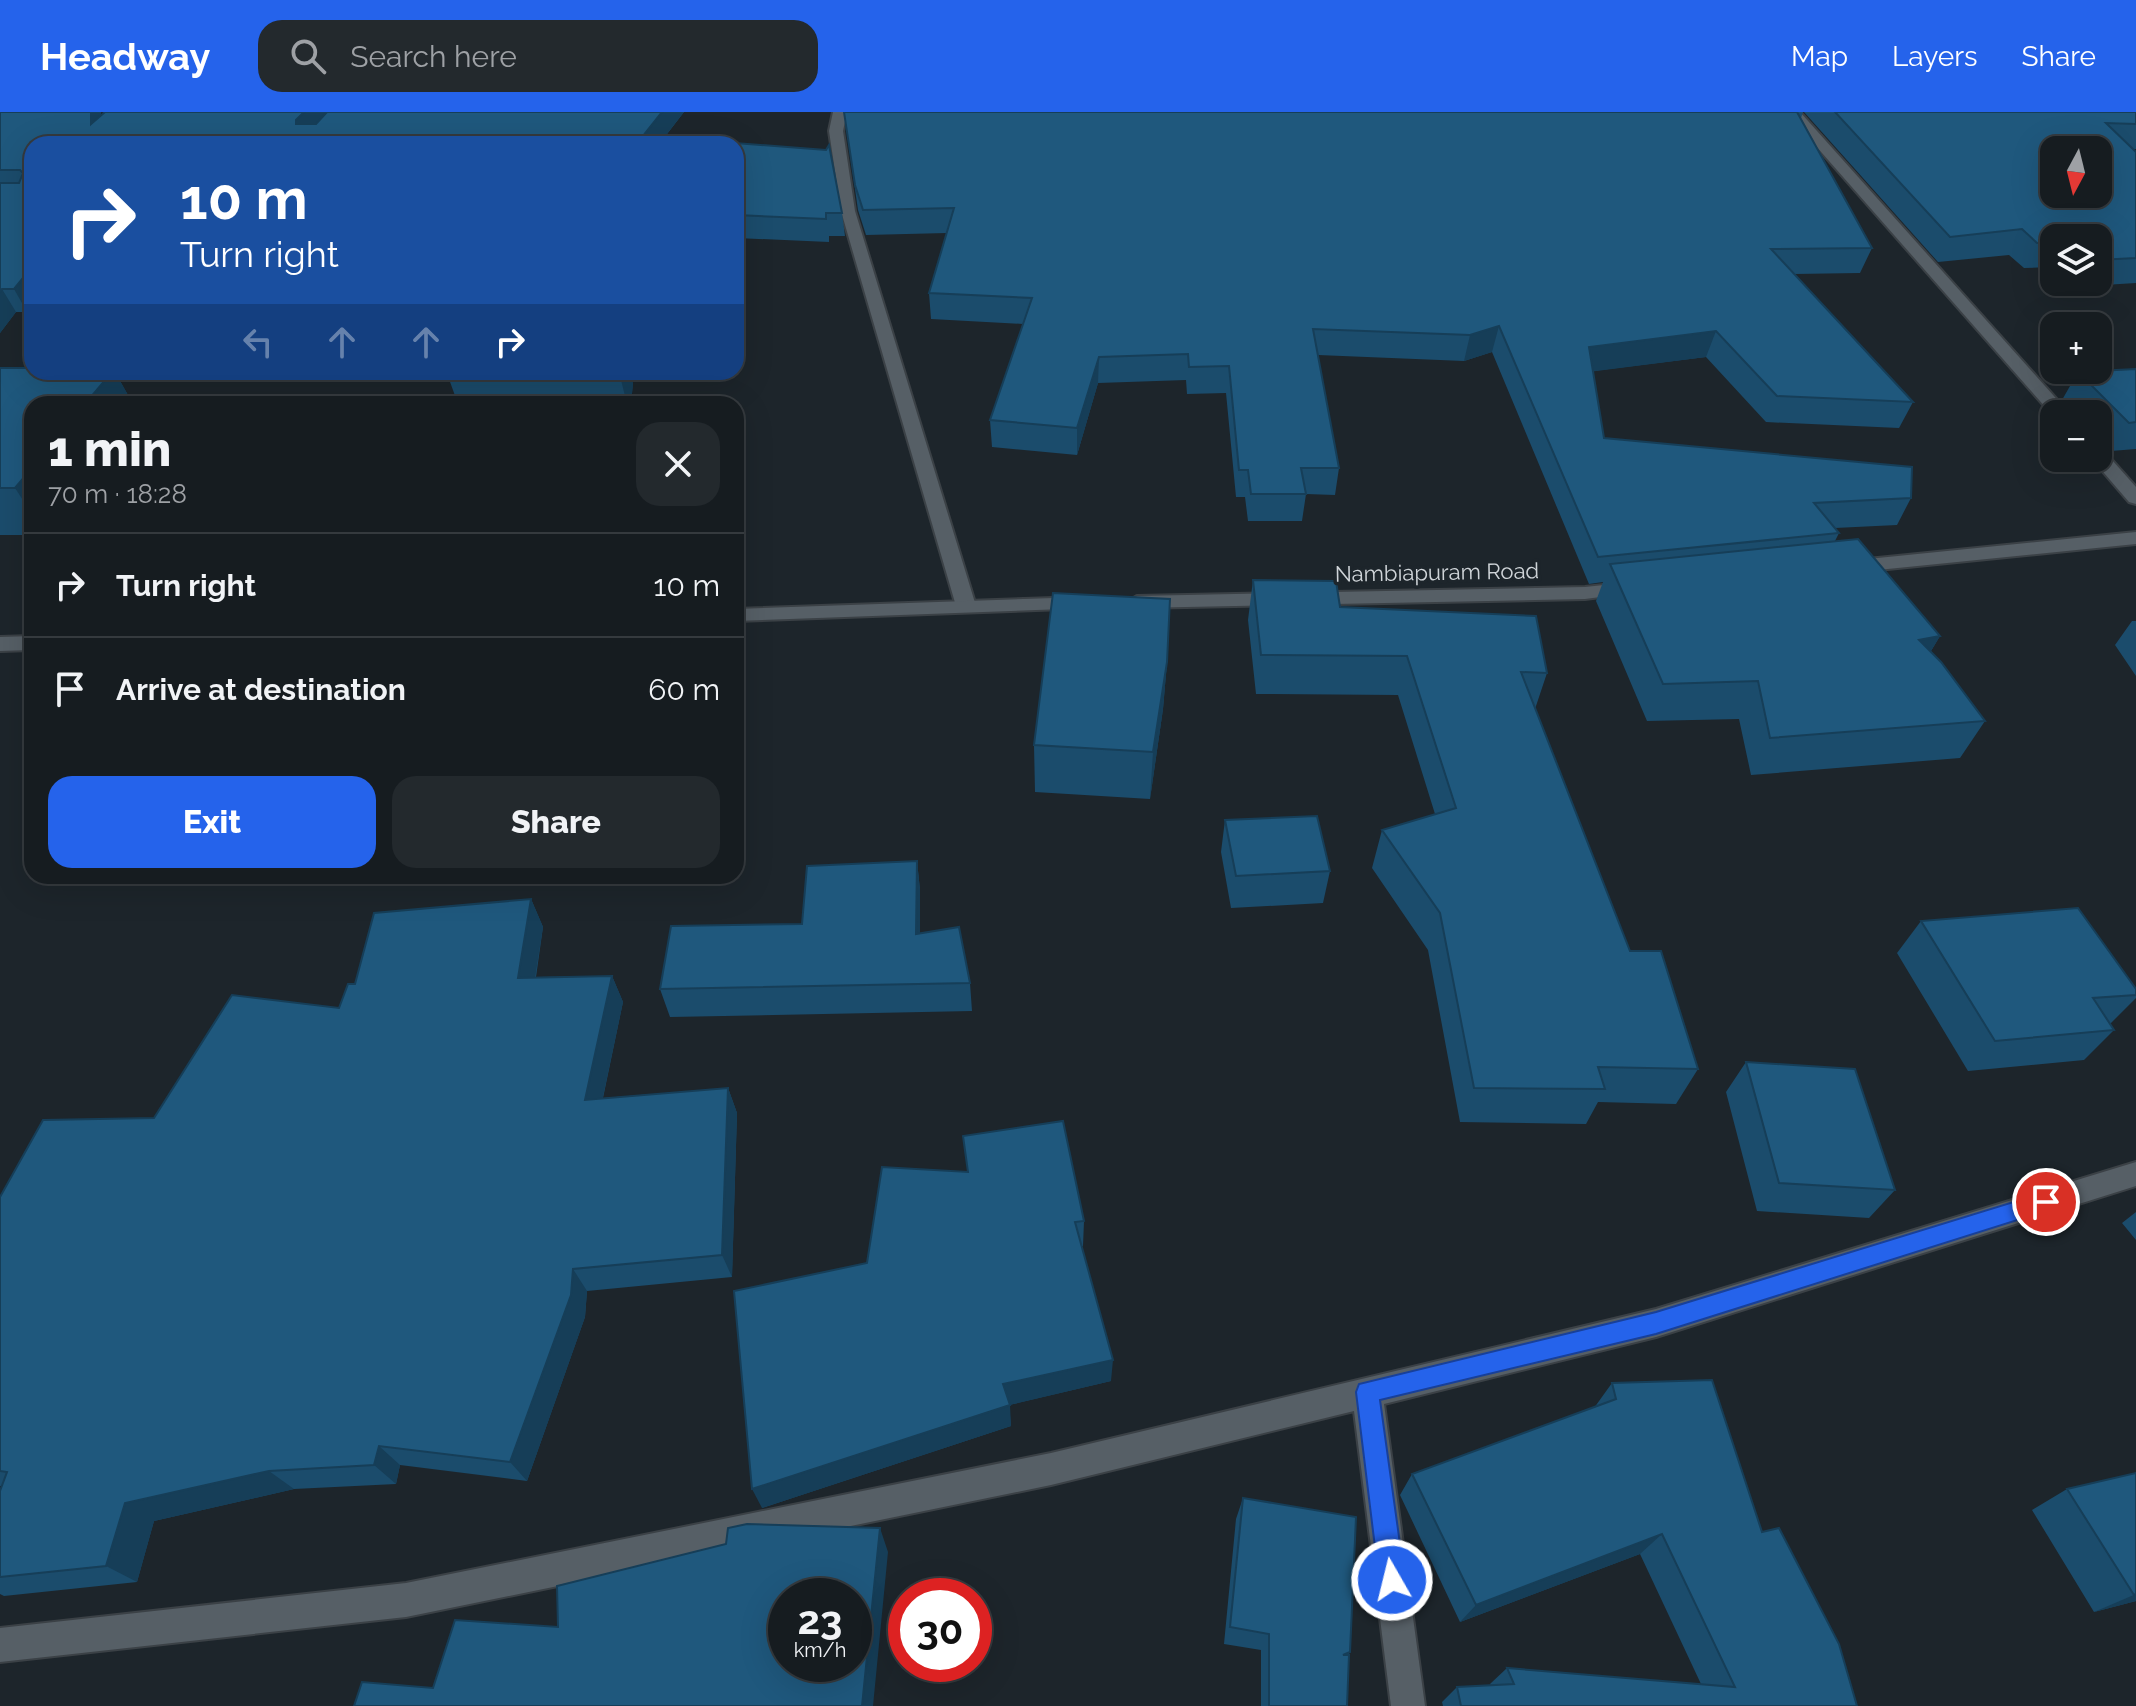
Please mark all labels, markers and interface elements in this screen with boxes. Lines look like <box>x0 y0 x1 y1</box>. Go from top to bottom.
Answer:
search box <box>258 20 818 92</box>
text: Headway <box>40 34 210 79</box>
icon: search <box>286 34 330 78</box>
text: Search here <box>350 39 517 74</box>
text: Map <box>1791 40 1848 73</box>
text: Layers <box>1892 40 1978 73</box>
text: Share <box>2022 40 2096 73</box>
north arrow <box>2040 136 2112 208</box>
map controls <box>2040 136 2112 472</box>
text: 10 m <box>180 166 308 232</box>
icon: right <box>48 168 152 272</box>
button: layers <box>2040 224 2112 296</box>
text: Turn right <box>180 233 339 275</box>
button: + <box>2040 312 2112 384</box>
icon: left <box>236 320 280 364</box>
icon: ahead <box>320 320 364 364</box>
icon: ahead <box>404 320 448 364</box>
icon: right <box>488 320 532 364</box>
button: − <box>2040 400 2112 472</box>
text: 1 min <box>48 421 171 477</box>
button: close <box>636 422 720 506</box>
text: 70 m · 18:28 <box>48 479 187 509</box>
street label: Nambiapuram Road <box>1335 557 1539 587</box>
icon: right <box>48 563 92 607</box>
text: Turn right <box>116 568 256 603</box>
text: 10 m <box>654 568 720 603</box>
icon: arrive <box>48 667 92 711</box>
text: Arrive at destination <box>116 672 406 707</box>
text: 60 m <box>648 672 720 707</box>
button: Exit <box>48 776 376 868</box>
button: Share <box>392 776 720 868</box>
pin <box>2012 1168 2080 1236</box>
icon: arrive <box>2024 1180 2068 1224</box>
position arrow <box>1350 1538 1434 1622</box>
speed limit sign: 30 <box>888 1578 992 1682</box>
text: 23 <box>798 1596 842 1643</box>
text: km/h <box>794 1638 846 1662</box>

